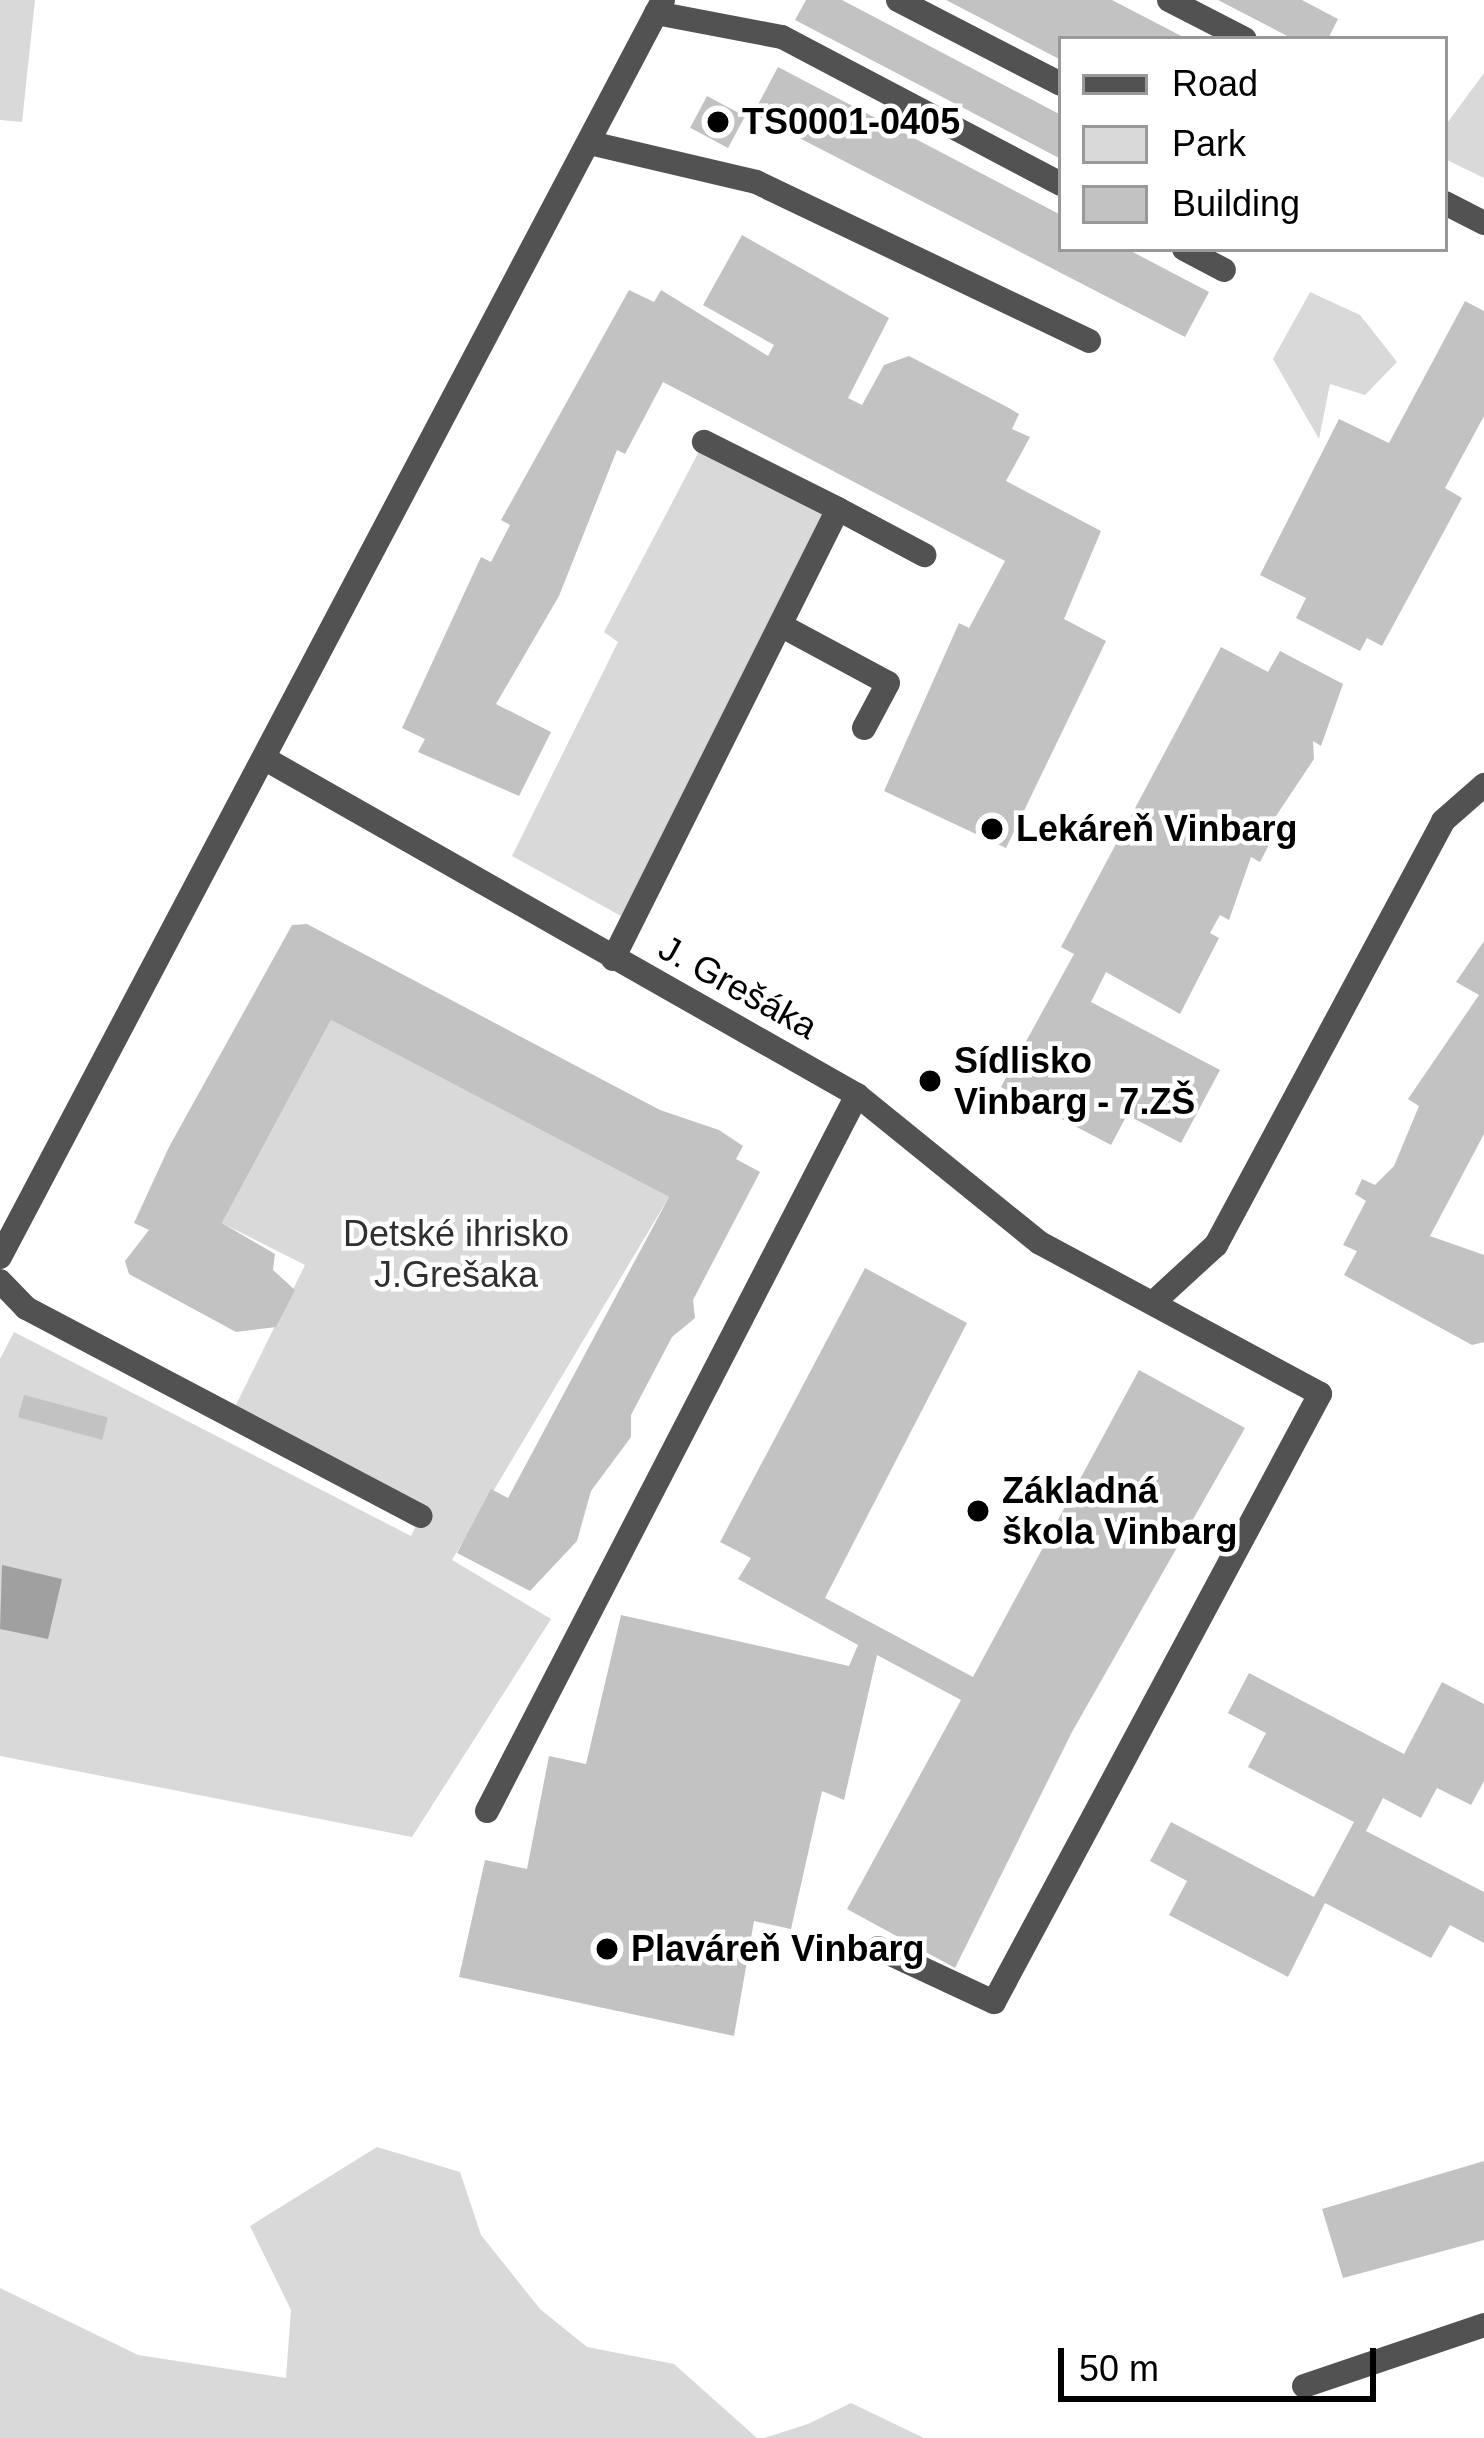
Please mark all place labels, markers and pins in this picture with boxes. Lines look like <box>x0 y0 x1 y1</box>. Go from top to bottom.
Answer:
place label: TS0001-0405 <box>742 100 960 144</box>
marker: TS0001-0405 <box>705 109 731 135</box>
place label: Lekáreň Vinbarg <box>1016 807 1297 851</box>
marker: Lekáreň Vinbarg <box>979 816 1005 842</box>
place label: Sídlisko Vinbarg - 7.ZŠ <box>954 1038 1195 1123</box>
marker: Sídlisko Vinbarg - 7.ZŠ <box>917 1068 943 1094</box>
place label: Základná škola Vinbarg <box>1002 1468 1237 1553</box>
marker: Základná škola Vinbarg <box>965 1498 991 1524</box>
place label: Plaváreň Vinbarg <box>631 1927 924 1971</box>
marker: Plaváreň Vinbarg <box>594 1936 620 1962</box>

